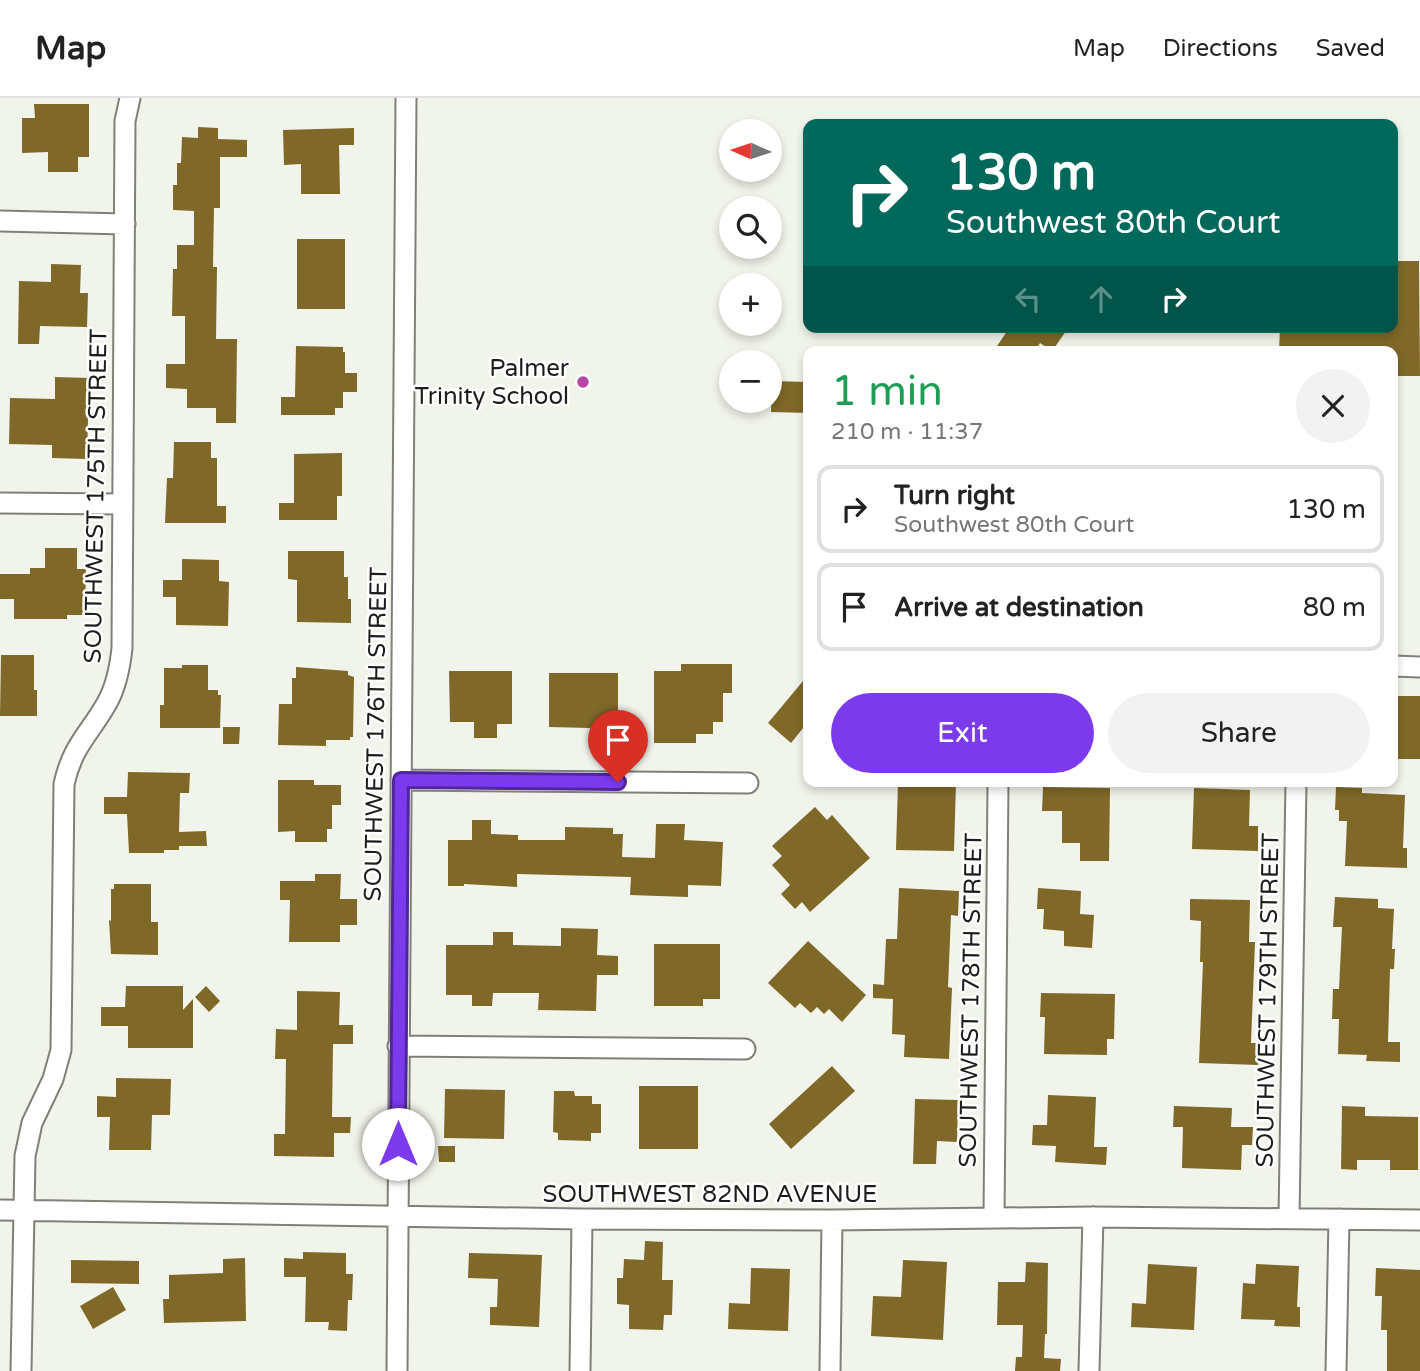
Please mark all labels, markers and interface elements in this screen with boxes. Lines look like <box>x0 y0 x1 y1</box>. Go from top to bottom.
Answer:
text: Map <box>35 29 106 68</box>
text: Map <box>1073 34 1125 63</box>
text: Directions <box>1163 34 1278 63</box>
text: Saved <box>1316 34 1385 63</box>
north arrow <box>719 119 782 182</box>
map controls <box>719 119 782 413</box>
text: 130 m <box>946 144 1096 203</box>
icon: right <box>831 147 922 238</box>
button: search <box>719 196 782 259</box>
text: Southwest 80th Court <box>946 204 1280 242</box>
button: + <box>719 273 782 336</box>
icon: left <box>1009 280 1047 318</box>
icon: ahead <box>1082 280 1120 318</box>
icon: right <box>1155 280 1193 318</box>
street label: SOUTHWEST 175TH STREET <box>79 328 113 664</box>
button: − <box>719 350 782 413</box>
place label: Palmer Trinity School <box>415 354 570 411</box>
text: 1 min <box>831 366 943 417</box>
button: close <box>1296 369 1370 443</box>
marker: Palmer Trinity School <box>575 374 591 390</box>
text: 210 m · 11:37 <box>831 418 983 446</box>
text: Turn right <box>894 480 1015 511</box>
icon: right <box>835 490 873 528</box>
text: 130 m <box>1286 494 1366 525</box>
text: Southwest 80th Court <box>894 511 1134 539</box>
street label: SOUTHWEST 176TH STREET <box>359 566 393 902</box>
icon: arrive <box>835 588 873 626</box>
text: Arrive at destination <box>894 592 1144 623</box>
text: 80 m <box>1303 592 1366 623</box>
button: Exit <box>831 693 1094 773</box>
button: Share <box>1108 693 1370 773</box>
pin <box>588 710 648 782</box>
icon: arrive <box>599 721 637 759</box>
street label: SOUTHWEST 178TH STREET <box>954 832 988 1168</box>
street label: SOUTHWEST 179TH STREET <box>1251 832 1285 1168</box>
position arrow <box>361 1107 435 1181</box>
street label: SOUTHWEST 82ND AVENUE <box>543 1180 877 1209</box>

